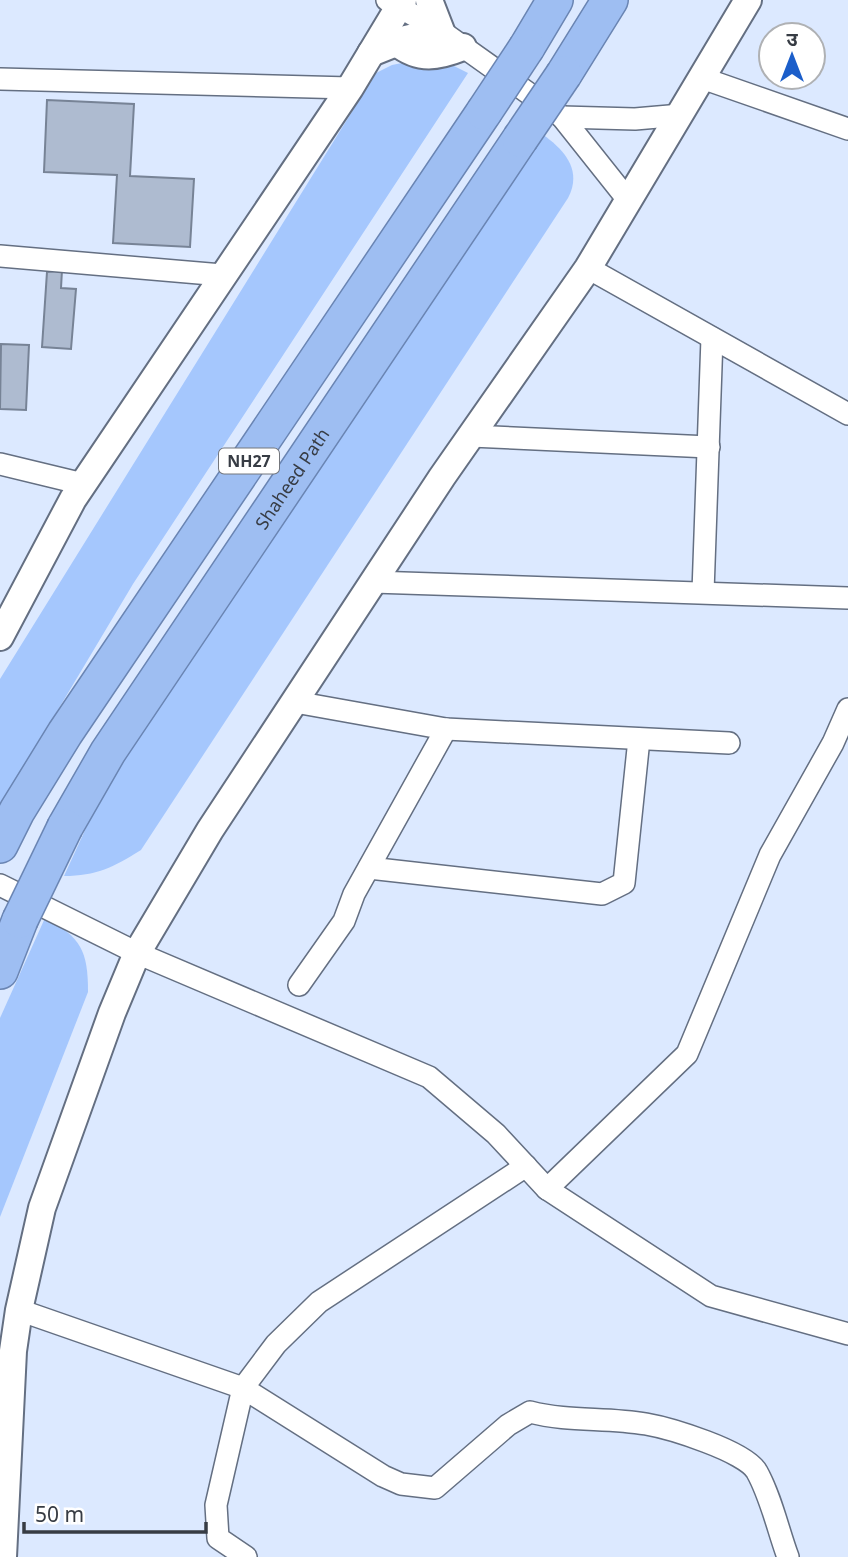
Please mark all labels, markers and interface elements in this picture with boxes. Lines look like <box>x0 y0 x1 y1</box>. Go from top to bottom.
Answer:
north arrow <box>757 21 827 91</box>
text: उ <box>786 26 798 52</box>
street label: Shaheed Path <box>249 423 334 534</box>
road number: NH27 <box>219 448 279 474</box>
scale bar <box>24 1490 206 1534</box>
text: 50 m <box>35 1500 84 1528</box>

